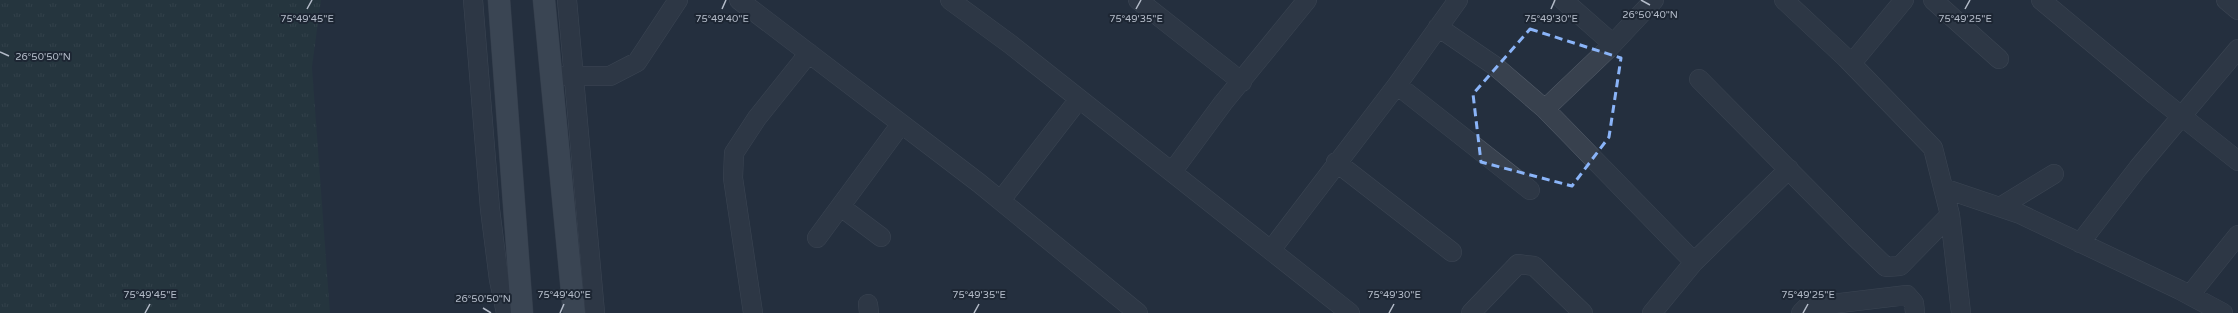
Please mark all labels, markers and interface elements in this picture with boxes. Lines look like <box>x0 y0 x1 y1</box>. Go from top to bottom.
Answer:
text: 26°50'40"N <box>1622 9 1678 21</box>
text: 75°49'45"E <box>280 13 334 25</box>
text: 75°49'40"E <box>695 13 749 25</box>
text: 75°49'35"E <box>1109 13 1163 25</box>
text: 75°49'30"E <box>1524 13 1578 25</box>
text: 75°49'25"E <box>1938 13 1992 25</box>
text: 26°50'50"N <box>15 51 71 63</box>
text: 75°49'45"E <box>123 289 177 301</box>
text: 75°49'40"E <box>537 289 591 301</box>
text: 75°49'35"E <box>952 289 1006 301</box>
text: 75°49'30"E <box>1367 289 1421 301</box>
text: 75°49'25"E <box>1781 289 1835 301</box>
text: 26°50'50"N <box>455 293 511 305</box>

